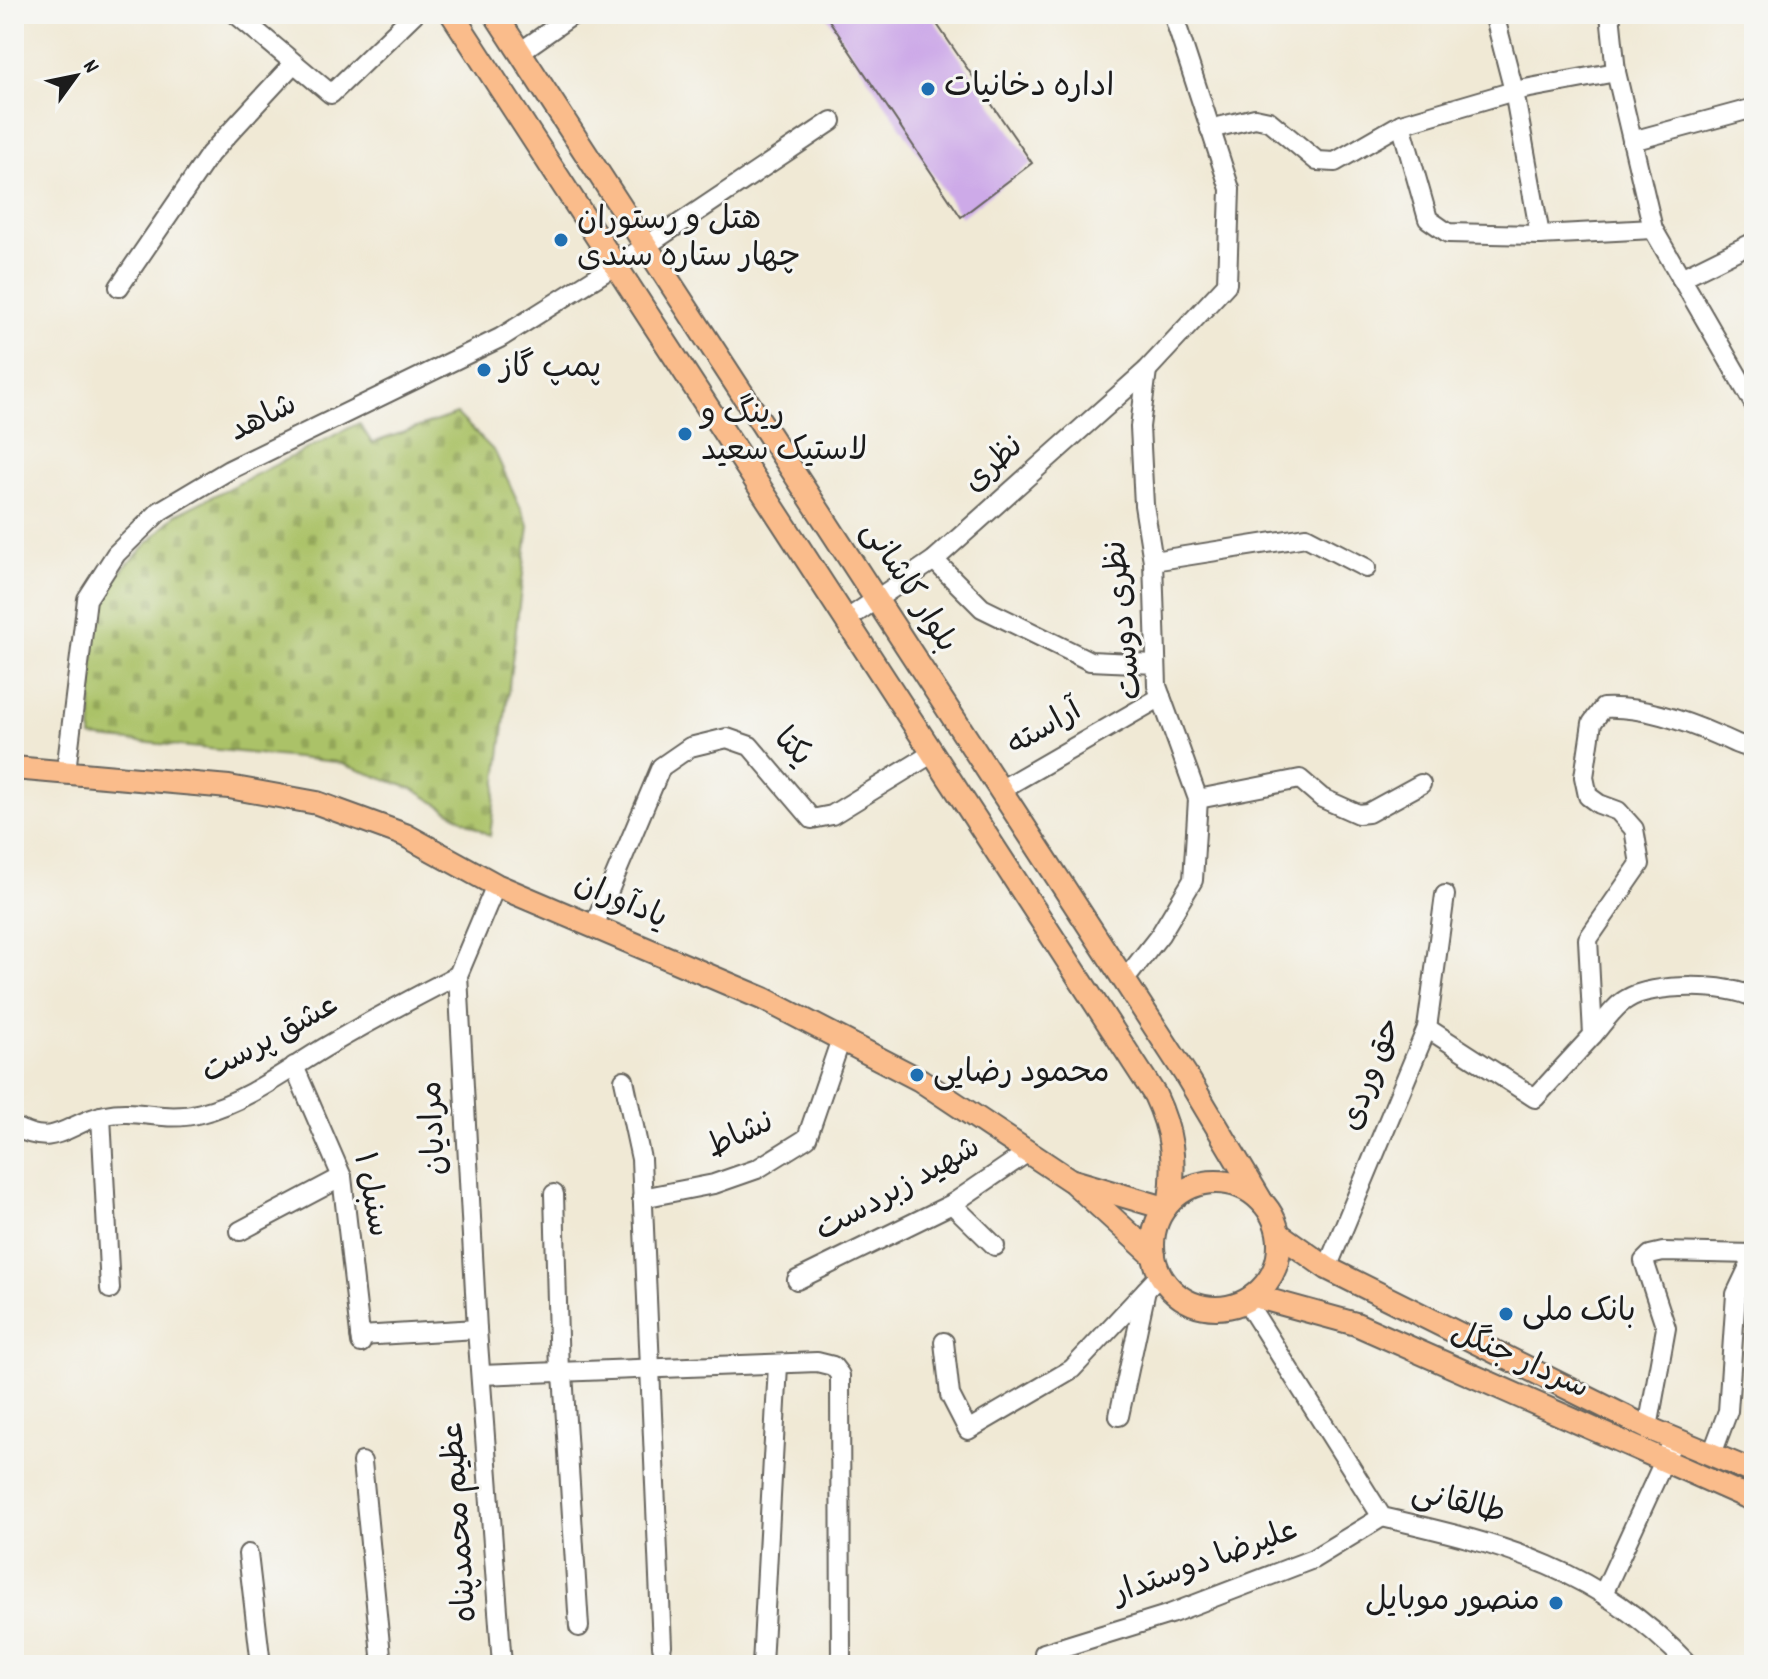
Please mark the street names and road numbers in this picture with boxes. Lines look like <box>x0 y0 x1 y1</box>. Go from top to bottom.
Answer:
street label: شاهد <box>222 384 306 456</box>
street label: نظری <box>954 426 1036 506</box>
street label: بلوار کاشانی <box>847 513 967 663</box>
street label: نظری دوست <box>1095 538 1157 702</box>
street label: آراسته <box>999 689 1092 770</box>
street label: یکتا <box>761 719 821 779</box>
street label: یادآوران <box>566 863 674 943</box>
street label: عشق پرست <box>194 984 348 1098</box>
street label: حق وردی <box>1330 1012 1416 1138</box>
street label: مرادیان <box>411 1079 461 1177</box>
street label: نشاط <box>700 1101 782 1173</box>
street label: شهید زبردست <box>808 1127 990 1255</box>
street label: سنبل ۱ <box>338 1149 400 1241</box>
street label: سردار جنگل <box>1443 1311 1595 1413</box>
street label: عظیم محمدپناه <box>432 1420 492 1624</box>
street label: طالقانی <box>1406 1471 1510 1539</box>
street label: علیرضا دوستدار <box>1104 1509 1305 1620</box>

